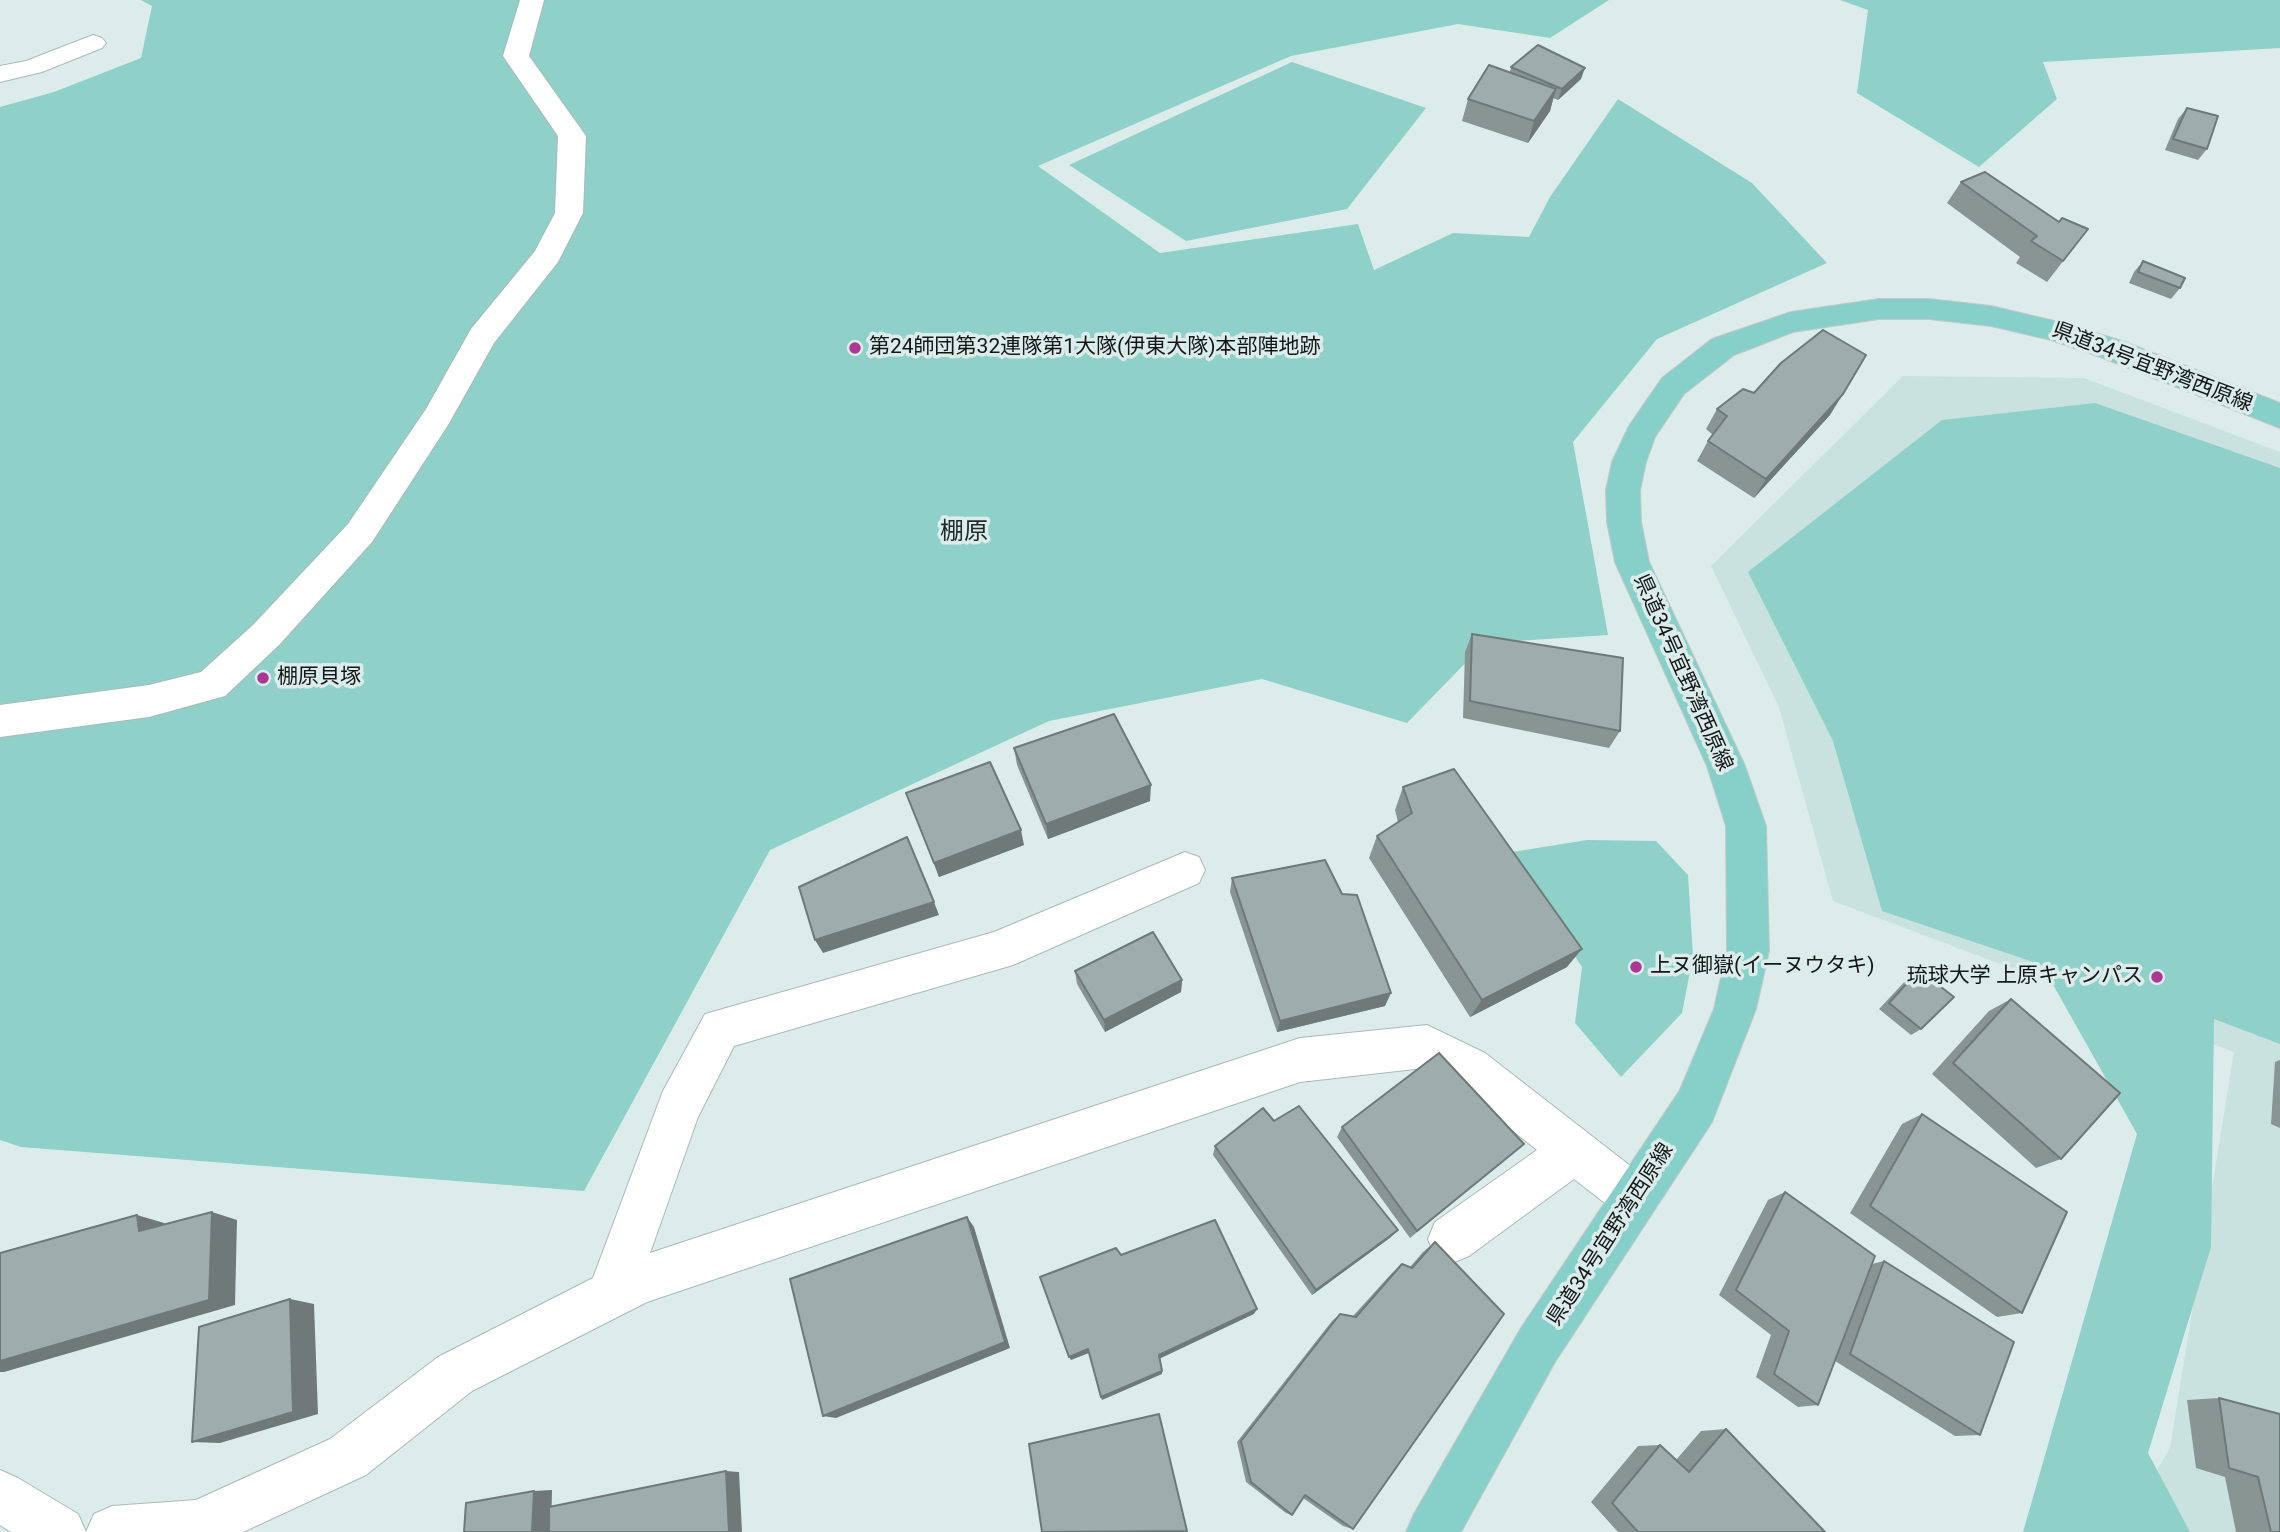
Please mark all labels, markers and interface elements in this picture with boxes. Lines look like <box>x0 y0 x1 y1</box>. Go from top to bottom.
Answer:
street label: 県道34号宜野湾西原線 <box>2048 318 2256 418</box>
place label: 第24師団第32連隊第1大隊(伊東大隊)本部陣地跡 <box>869 335 1321 361</box>
marker: 第24師団第32連隊第1大隊(伊東大隊)本部陣地跡 <box>847 340 863 356</box>
district label: 棚原 <box>940 519 988 547</box>
street label: 県道34号宜野湾西原線 <box>1627 571 1737 775</box>
place label: 棚原貝塚 <box>277 665 361 691</box>
marker: 棚原貝塚 <box>255 670 271 686</box>
place label: 上ヌ御嶽(イーヌウタキ) <box>1650 954 1874 980</box>
marker: 上ヌ御嶽(イーヌウタキ) <box>1628 959 1644 975</box>
place label: 琉球大学 上原キャンパス <box>1907 964 2143 990</box>
marker: 琉球大学 上原キャンパス <box>2149 969 2165 985</box>
street label: 県道34号宜野湾西原線 <box>1543 1139 1679 1331</box>

